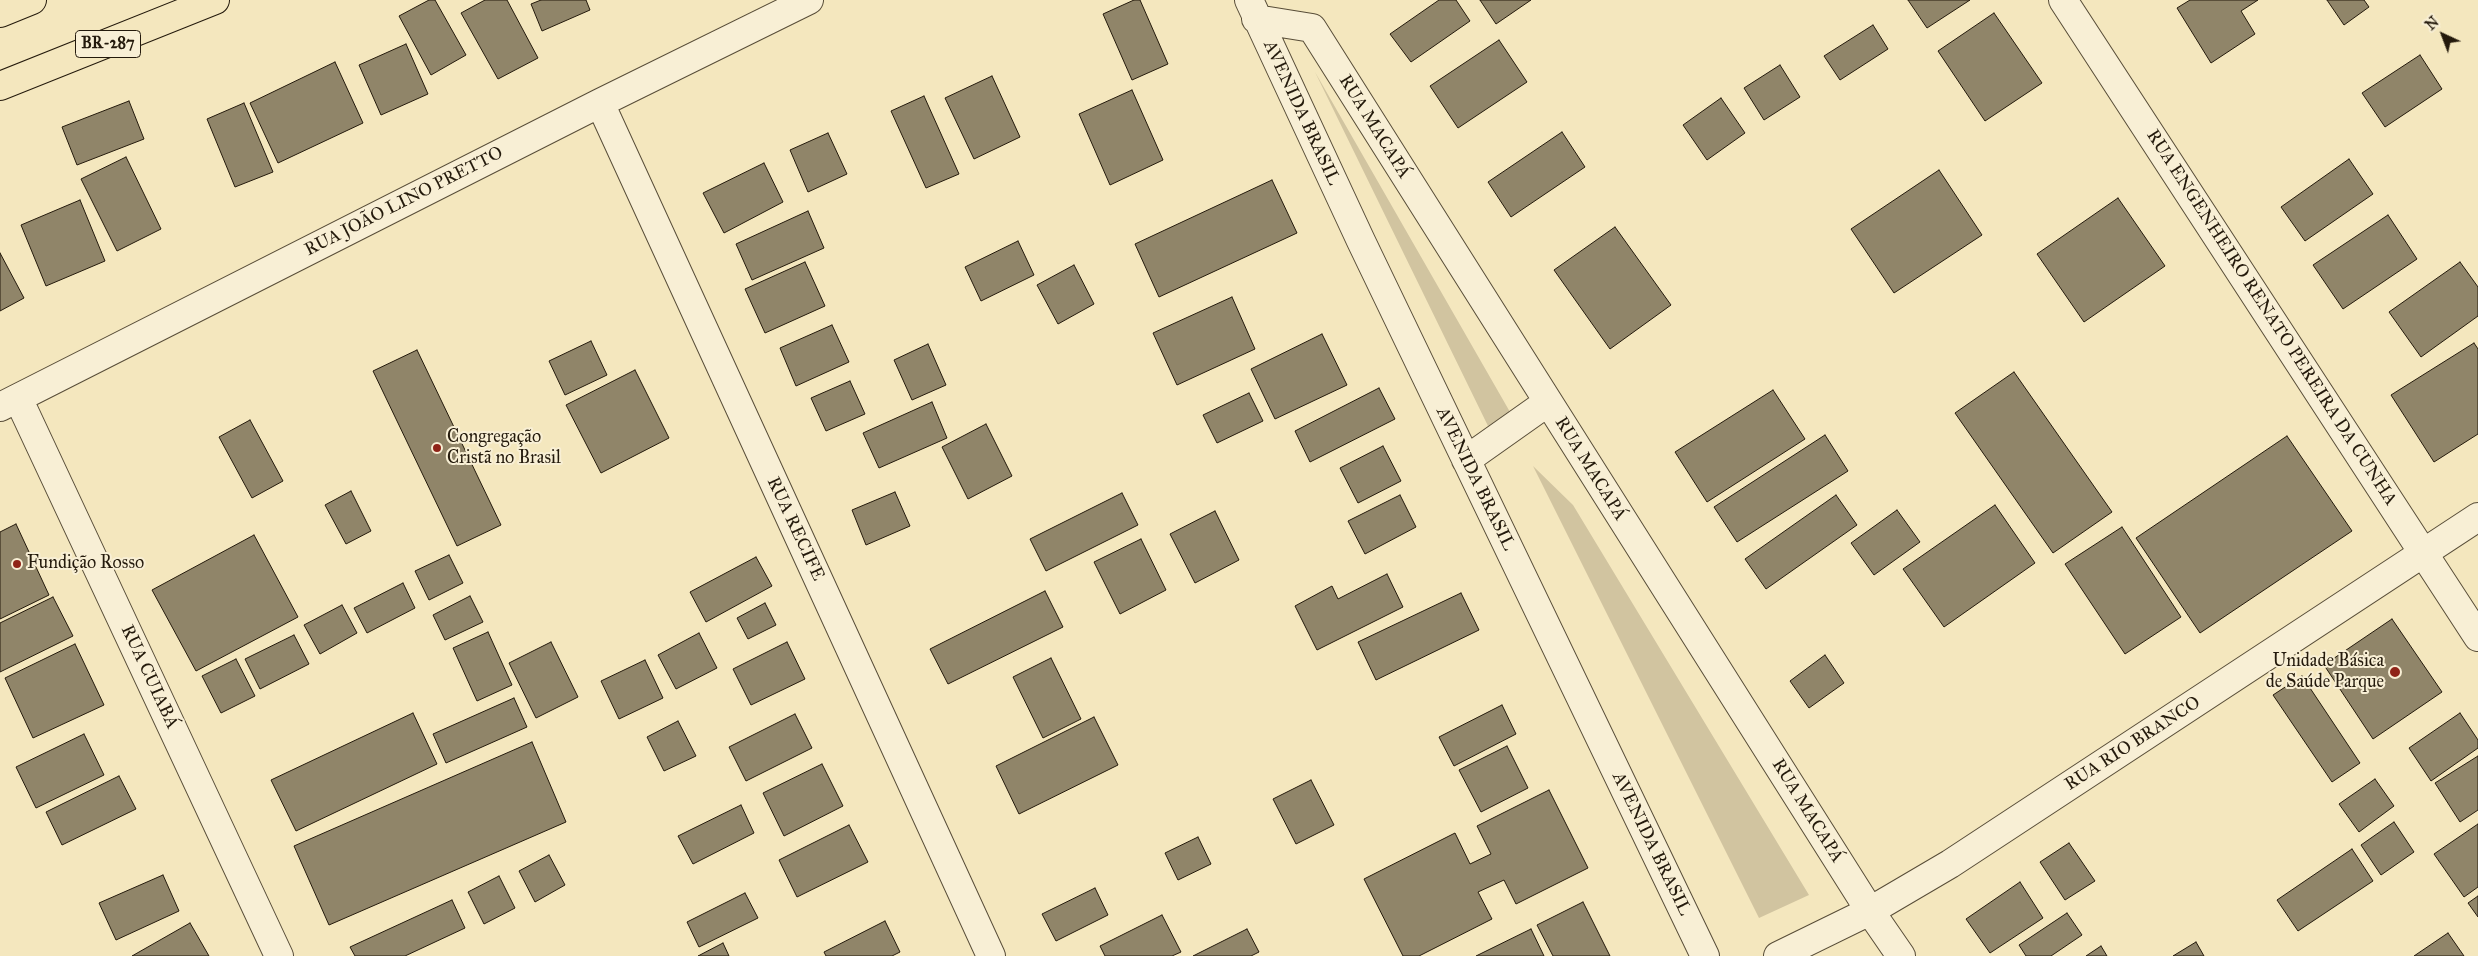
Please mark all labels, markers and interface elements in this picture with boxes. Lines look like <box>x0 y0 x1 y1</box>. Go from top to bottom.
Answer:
north arrow <box>2418 10 2468 60</box>
text: N <box>2422 13 2443 34</box>
road number: BR-287 <box>76 31 140 58</box>
street label: AVENIDA BRASIL <box>1258 37 1344 189</box>
street label: RUA MACAPÁ <box>1334 71 1414 183</box>
street label: RUA ENGENHEIRO RENATO PEREIRA DA CUNHA <box>2141 126 2401 510</box>
street label: RUA JOÃO LINO PRETTO <box>301 143 507 261</box>
street label: AVENIDA BRASIL <box>1431 404 1519 554</box>
street label: RUA MACAPÁ <box>1550 413 1630 525</box>
place label: Congregação Cristã no Brasil <box>447 427 561 469</box>
marker: Congregação Cristã no Brasil <box>431 442 443 454</box>
street label: RUA RECIFE <box>762 474 828 584</box>
place label: Fundição Rosso <box>27 553 144 575</box>
marker: Fundição Rosso <box>11 558 23 570</box>
street label: RUA CUIABÁ <box>116 622 182 732</box>
place label: Unidade Básica de Saúde Parque <box>2266 651 2384 694</box>
marker: Unidade Básica de Saúde Parque <box>2388 665 2402 679</box>
street label: RUA RIO BRANCO <box>2061 692 2205 796</box>
street label: RUA MACAPÁ <box>1767 755 1847 867</box>
street label: AVENIDA BRASIL <box>1607 769 1695 919</box>

